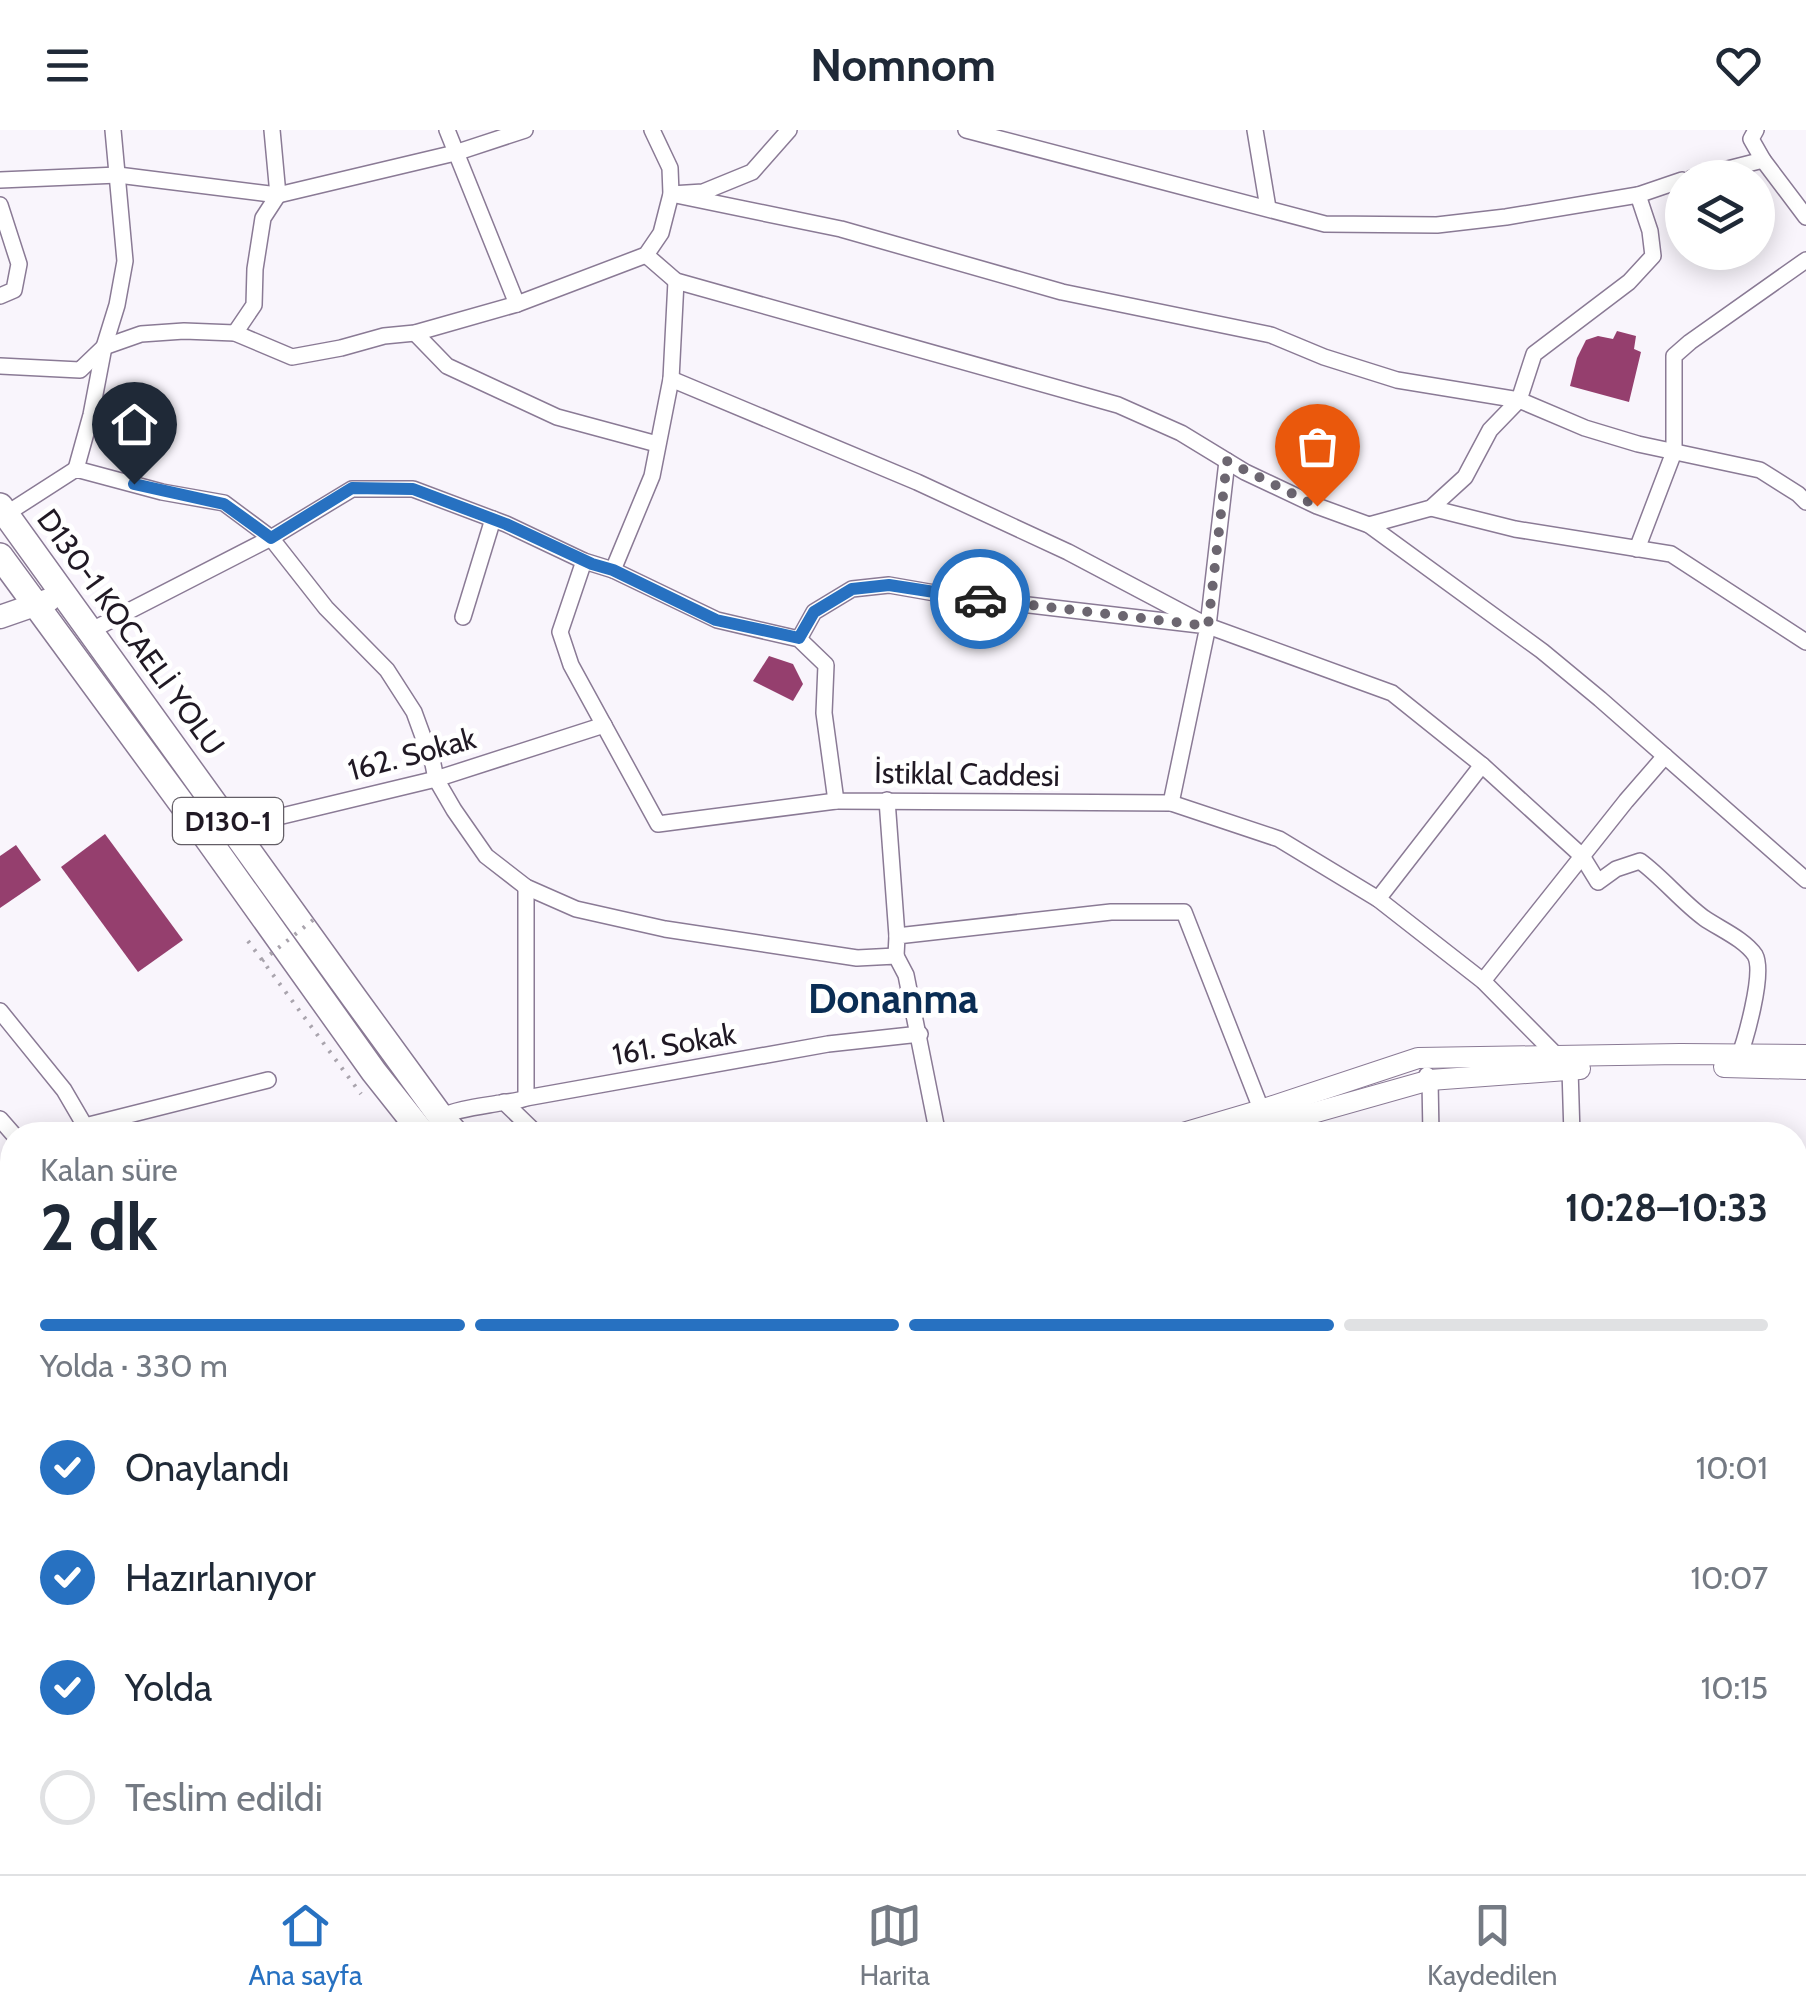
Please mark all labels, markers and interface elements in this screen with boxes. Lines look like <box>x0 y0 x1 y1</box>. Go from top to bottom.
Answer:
icon: menu <box>40 38 95 93</box>
text: Nomnom <box>810 38 996 92</box>
icon: heart <box>1711 38 1766 93</box>
map controls <box>1665 160 1775 270</box>
button: layers <box>1665 160 1775 270</box>
pin <box>92 382 177 485</box>
icon: home <box>107 397 162 452</box>
pin <box>1275 404 1360 507</box>
icon: bag <box>1290 419 1345 474</box>
street label: D130-1 KOCAELİ YOLU <box>29 502 233 762</box>
courier <box>930 549 1030 649</box>
icon: car <box>953 572 1008 627</box>
street label: 162. Sokak <box>344 719 480 789</box>
street label: İstiklal Caddesi <box>874 754 1060 794</box>
road number: D130-1 <box>173 798 283 844</box>
district label: Donanma <box>808 974 978 1023</box>
street label: 161. Sokak <box>609 1015 739 1073</box>
text: Kalan süre <box>40 1150 178 1189</box>
text: 10:28–10:33 <box>1565 1184 1768 1231</box>
text: 2 dk <box>40 1187 158 1266</box>
text: Yolda · 330 m <box>40 1346 228 1385</box>
icon: check <box>40 1440 95 1495</box>
text: Onaylandı <box>125 1444 290 1491</box>
text: 10:01 <box>1696 1448 1768 1487</box>
icon: check <box>40 1550 95 1605</box>
text: Hazırlanıyor <box>125 1554 316 1601</box>
text: 10:07 <box>1690 1558 1768 1597</box>
icon: check <box>40 1660 95 1715</box>
text: Yolda <box>125 1664 212 1711</box>
text: 10:15 <box>1701 1668 1768 1707</box>
text: Teslim edildi <box>125 1774 323 1821</box>
tab: Ana sayfa <box>249 1898 362 1992</box>
tab: Harita <box>859 1898 930 1992</box>
tab: Kaydedilen <box>1427 1898 1557 1992</box>

